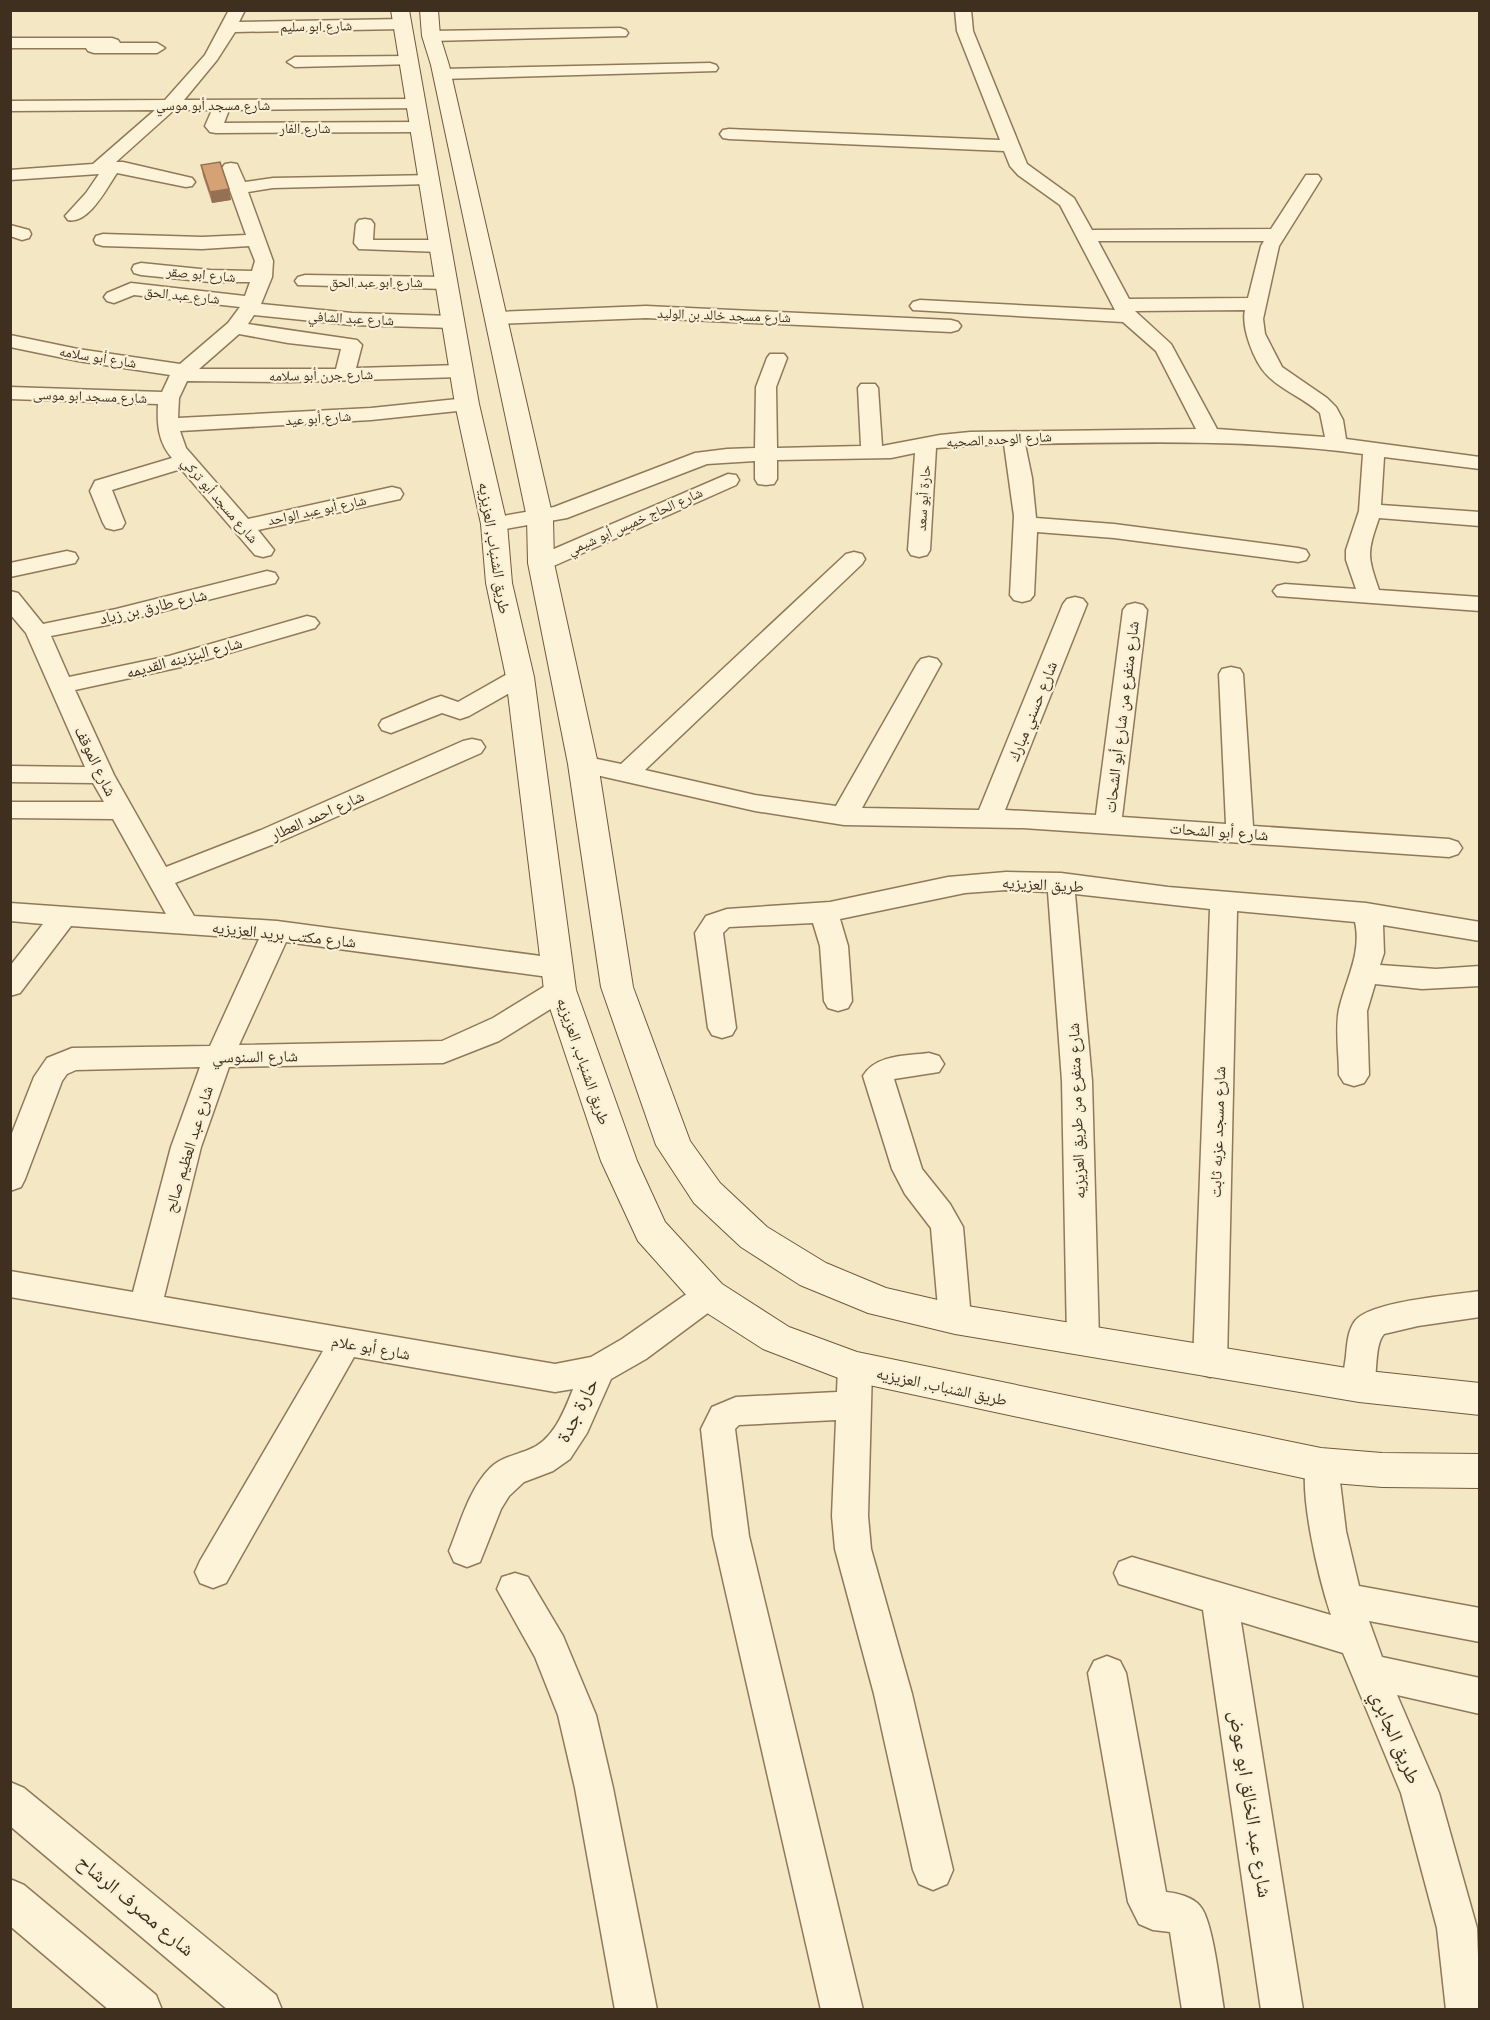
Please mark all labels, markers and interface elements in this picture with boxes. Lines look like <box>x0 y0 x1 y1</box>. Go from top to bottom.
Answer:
street label: شارع ابو سليم <box>280 18 352 37</box>
street label: شارع مسجد أبو موسي <box>156 97 270 117</box>
street label: شارع الفار <box>279 121 330 138</box>
street label: شارع ابو صقر <box>165 264 236 287</box>
street label: شارع ابو عبد الحق <box>329 275 423 292</box>
street label: شارع عبد الحق <box>143 284 221 309</box>
street label: شارع مسجد خالد بن الوليد <box>657 306 791 327</box>
street label: شارع عبد الشافي <box>307 309 394 332</box>
street label: شارع أبو سلامه <box>58 343 138 373</box>
street label: شارع جرن أبو سلامه <box>269 366 373 386</box>
street label: شارع مسجد ابو موسى <box>33 387 147 408</box>
street label: شارع أبو عيد <box>284 408 352 430</box>
street label: شارع الوحده الصحيه <box>946 429 1052 452</box>
street label: شارع مسجد أبو تركي <box>176 454 261 548</box>
street label: حارة أبو سعد <box>913 464 934 532</box>
street label: طريق الشنباب, العزيزيه <box>474 481 513 616</box>
street label: شارع الحاج خميس أبو شيمي <box>565 484 706 561</box>
street label: شارع أبو عبد الواحد <box>266 492 368 530</box>
street label: شارع طارق بن زياد <box>98 586 209 629</box>
street label: شارع متفرع من شارع أبو الشحات <box>1101 620 1144 814</box>
street label: شارع البنزينه القديمه <box>124 634 244 683</box>
street label: شارع حسني مبارك <box>1005 659 1064 765</box>
street label: شارع الموقف <box>70 724 120 800</box>
street label: شارع احمد العطار <box>267 787 367 846</box>
street label: شارع أبو الشحات <box>1169 819 1269 845</box>
street label: طريق العزيزيه <box>1002 874 1084 897</box>
street label: شارع مكتب بريد العزيزيه <box>211 918 357 953</box>
street label: طريق الشنباب, العزيزيه <box>552 995 613 1128</box>
street label: شارع متفرع من طريق العزيزيه <box>1065 1023 1090 1199</box>
street label: شارع السنوسي <box>212 1047 298 1070</box>
street label: شارع مسجد عزبه ثابت <box>1207 1066 1230 1198</box>
street label: شارع عبد العظيم صالح <box>161 1084 218 1215</box>
street label: شارع أبو علام <box>330 1331 412 1365</box>
street label: طريق الشنباب, العزيزيه <box>875 1364 1009 1411</box>
street label: حارة جدة <box>552 1374 603 1446</box>
street label: طريق الجابري <box>1362 1687 1426 1789</box>
street label: شارع عبد الخالق ابو عوض <box>1223 1709 1277 1899</box>
street label: شارع مصرف الرشاح <box>72 1850 199 1962</box>

